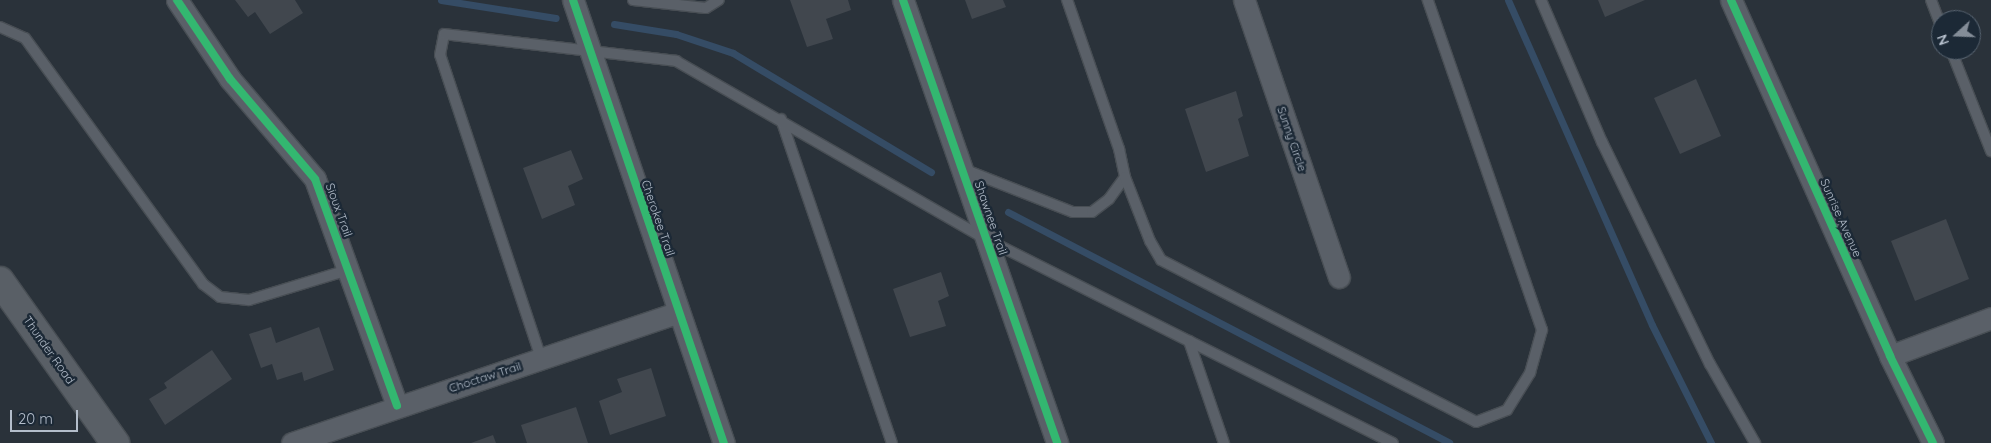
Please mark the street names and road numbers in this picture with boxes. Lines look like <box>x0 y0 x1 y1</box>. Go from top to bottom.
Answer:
street label: Sunny Circle <box>1274 105 1310 173</box>
street label: Sunrise Avenue <box>1817 177 1865 259</box>
street label: Cherokee Trail <box>638 178 678 258</box>
street label: Shawnee Trail <box>972 179 1010 257</box>
street label: Sioux Trail <box>323 181 355 239</box>
street label: Thunder Road <box>20 313 78 387</box>
street label: Choctaw Trail <box>447 359 523 395</box>

